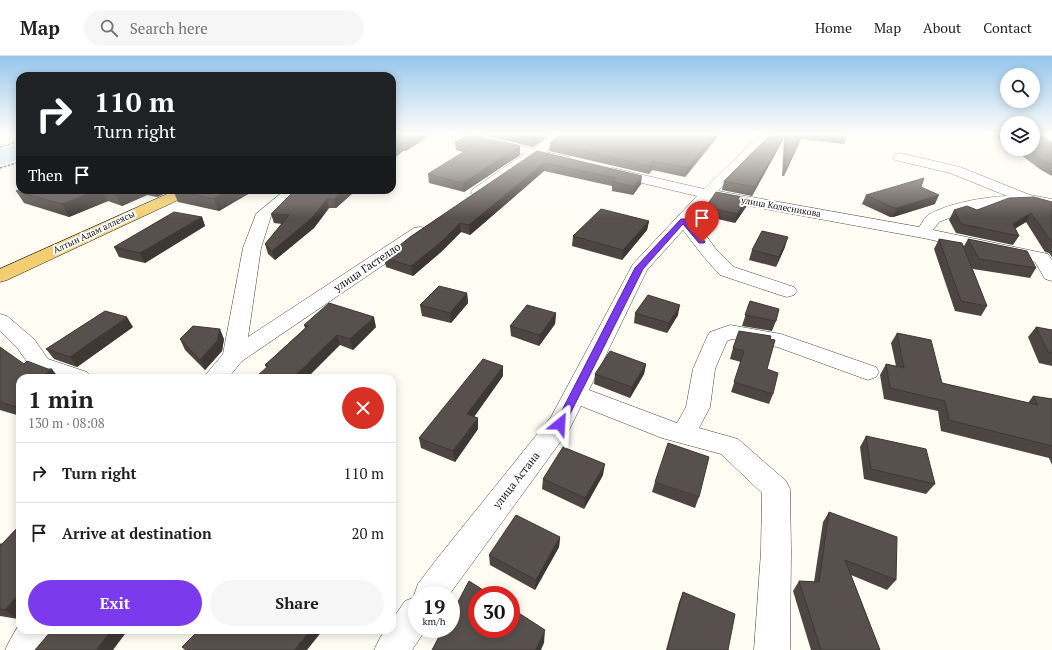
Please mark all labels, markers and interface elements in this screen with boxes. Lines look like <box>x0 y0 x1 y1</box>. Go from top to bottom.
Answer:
search box <box>84 10 364 46</box>
text: Map <box>20 15 60 40</box>
icon: search <box>98 17 120 39</box>
text: Search here <box>130 18 208 38</box>
text: Home <box>815 18 852 37</box>
text: Map <box>874 18 901 37</box>
text: About <box>923 18 961 37</box>
text: Contact <box>983 18 1032 37</box>
map controls <box>1000 68 1040 156</box>
button: search <box>1000 68 1040 108</box>
text: 110 m <box>94 83 175 120</box>
icon: right <box>28 88 80 140</box>
button: layers <box>1000 116 1040 156</box>
text: Turn right <box>94 119 176 143</box>
icon: arrive <box>71 164 93 186</box>
text: Then <box>28 165 63 185</box>
street label: улица Колесникова <box>739 194 822 220</box>
pin <box>685 201 719 242</box>
icon: arrive <box>691 207 713 229</box>
street label: Алтын Адам аллеясы <box>51 208 137 256</box>
street label: улица Гастелло <box>330 239 403 295</box>
text: 1 min <box>28 383 94 415</box>
button: close <box>342 387 384 429</box>
position arrow <box>539 403 581 445</box>
text: 130 m · 08:08 <box>28 414 105 432</box>
street label: улица Астана <box>489 448 543 512</box>
icon: right <box>28 462 50 484</box>
text: Turn right <box>62 463 137 483</box>
text: 110 m <box>343 463 384 483</box>
icon: arrive <box>28 522 50 544</box>
text: Arrive at destination <box>62 523 212 543</box>
text: 20 m <box>351 523 384 543</box>
button: Exit <box>28 580 202 626</box>
button: Share <box>210 580 384 626</box>
speed limit sign: 30 <box>468 586 520 638</box>
text: 19 <box>423 593 445 620</box>
text: km/h <box>422 615 446 628</box>

